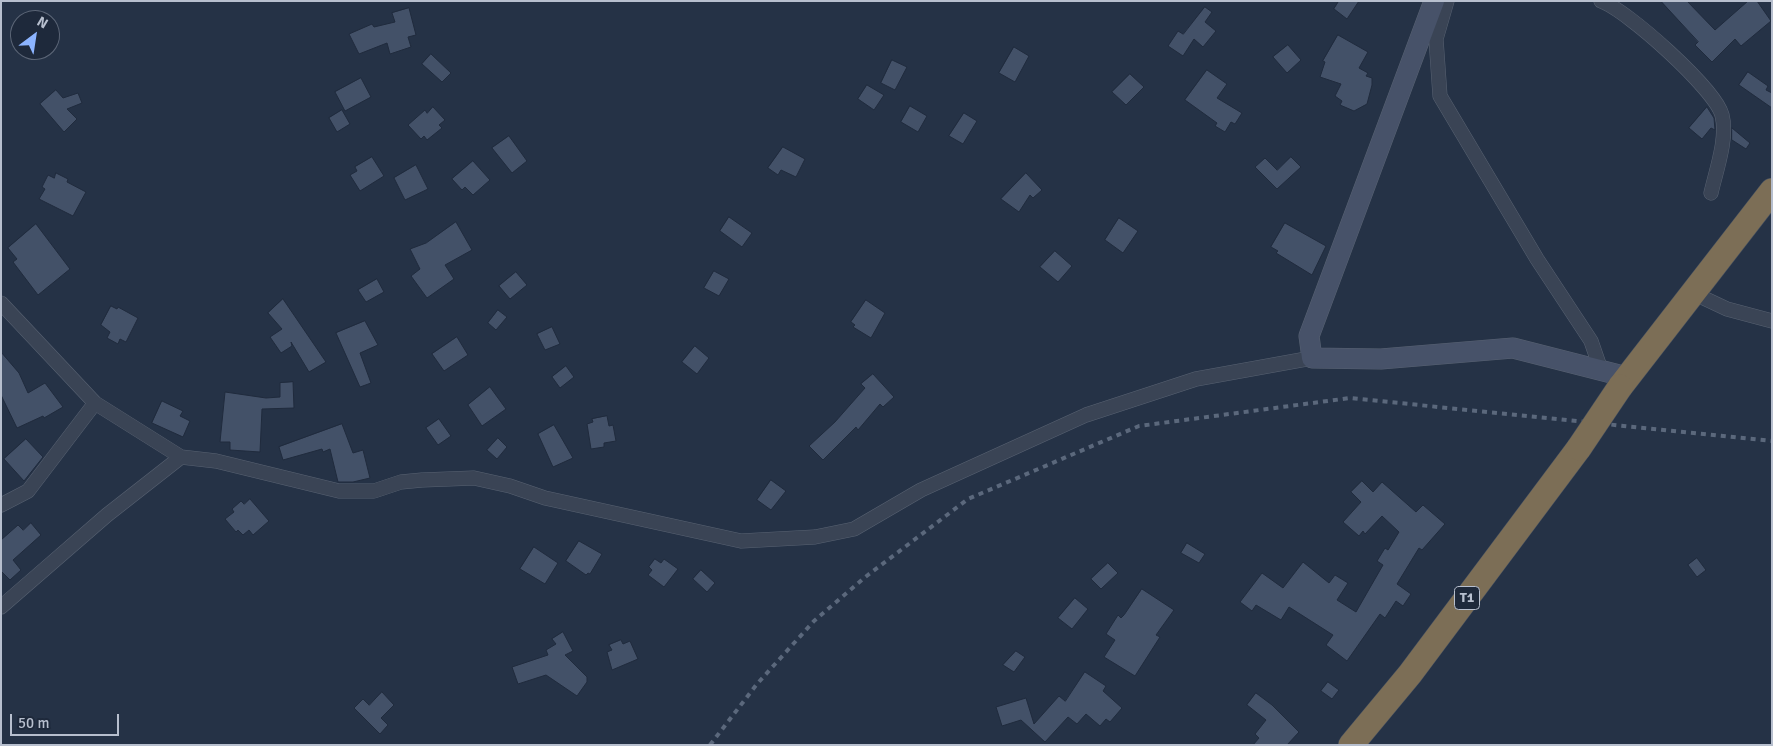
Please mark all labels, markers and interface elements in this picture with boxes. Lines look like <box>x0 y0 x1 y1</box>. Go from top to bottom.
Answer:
north arrow <box>10 10 60 60</box>
text: N <box>34 13 51 32</box>
road number: T1 <box>1454 586 1480 610</box>
scale bar <box>12 704 121 736</box>
text: 50 m <box>18 714 49 732</box>

